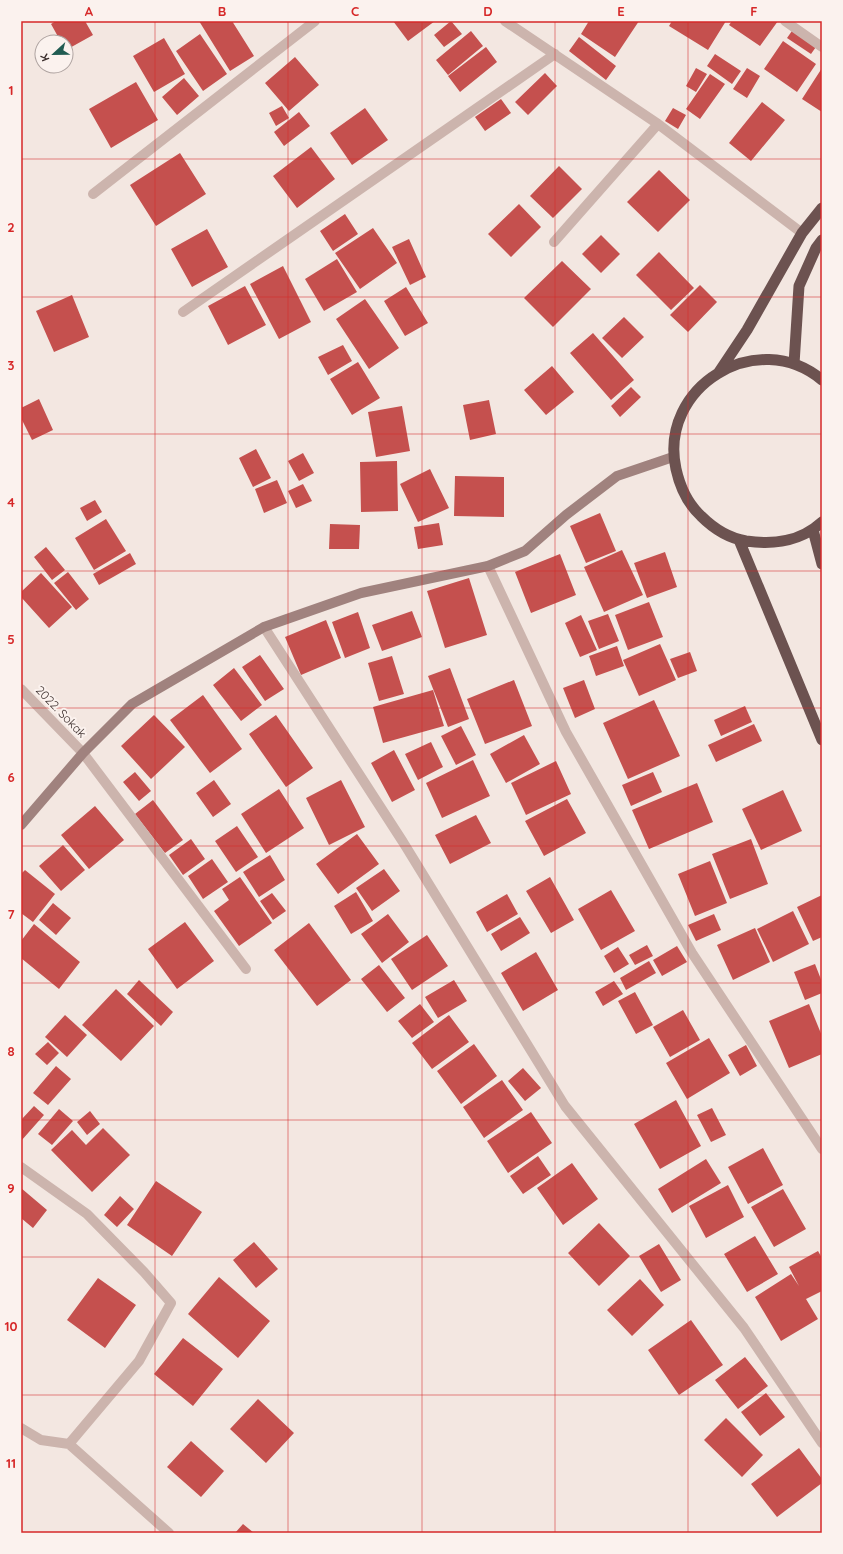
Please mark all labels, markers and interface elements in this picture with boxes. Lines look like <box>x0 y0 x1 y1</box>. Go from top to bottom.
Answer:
text: A <box>85 3 94 19</box>
text: B <box>218 3 226 19</box>
text: C <box>351 3 359 19</box>
text: D <box>483 3 493 19</box>
text: E <box>617 3 625 19</box>
text: F <box>750 3 758 19</box>
north arrow <box>34 34 74 74</box>
text: K <box>37 52 53 64</box>
text: 1 <box>8 82 14 98</box>
text: 2 <box>7 219 15 235</box>
text: 3 <box>8 357 15 373</box>
text: 4 <box>7 494 15 510</box>
text: 5 <box>7 631 15 647</box>
street label: 2022. Sokak <box>33 682 90 741</box>
text: 6 <box>7 769 15 785</box>
text: 7 <box>7 906 15 922</box>
text: 8 <box>7 1043 15 1059</box>
text: 9 <box>7 1180 15 1196</box>
text: 10 <box>4 1318 18 1334</box>
text: 11 <box>6 1455 16 1471</box>

